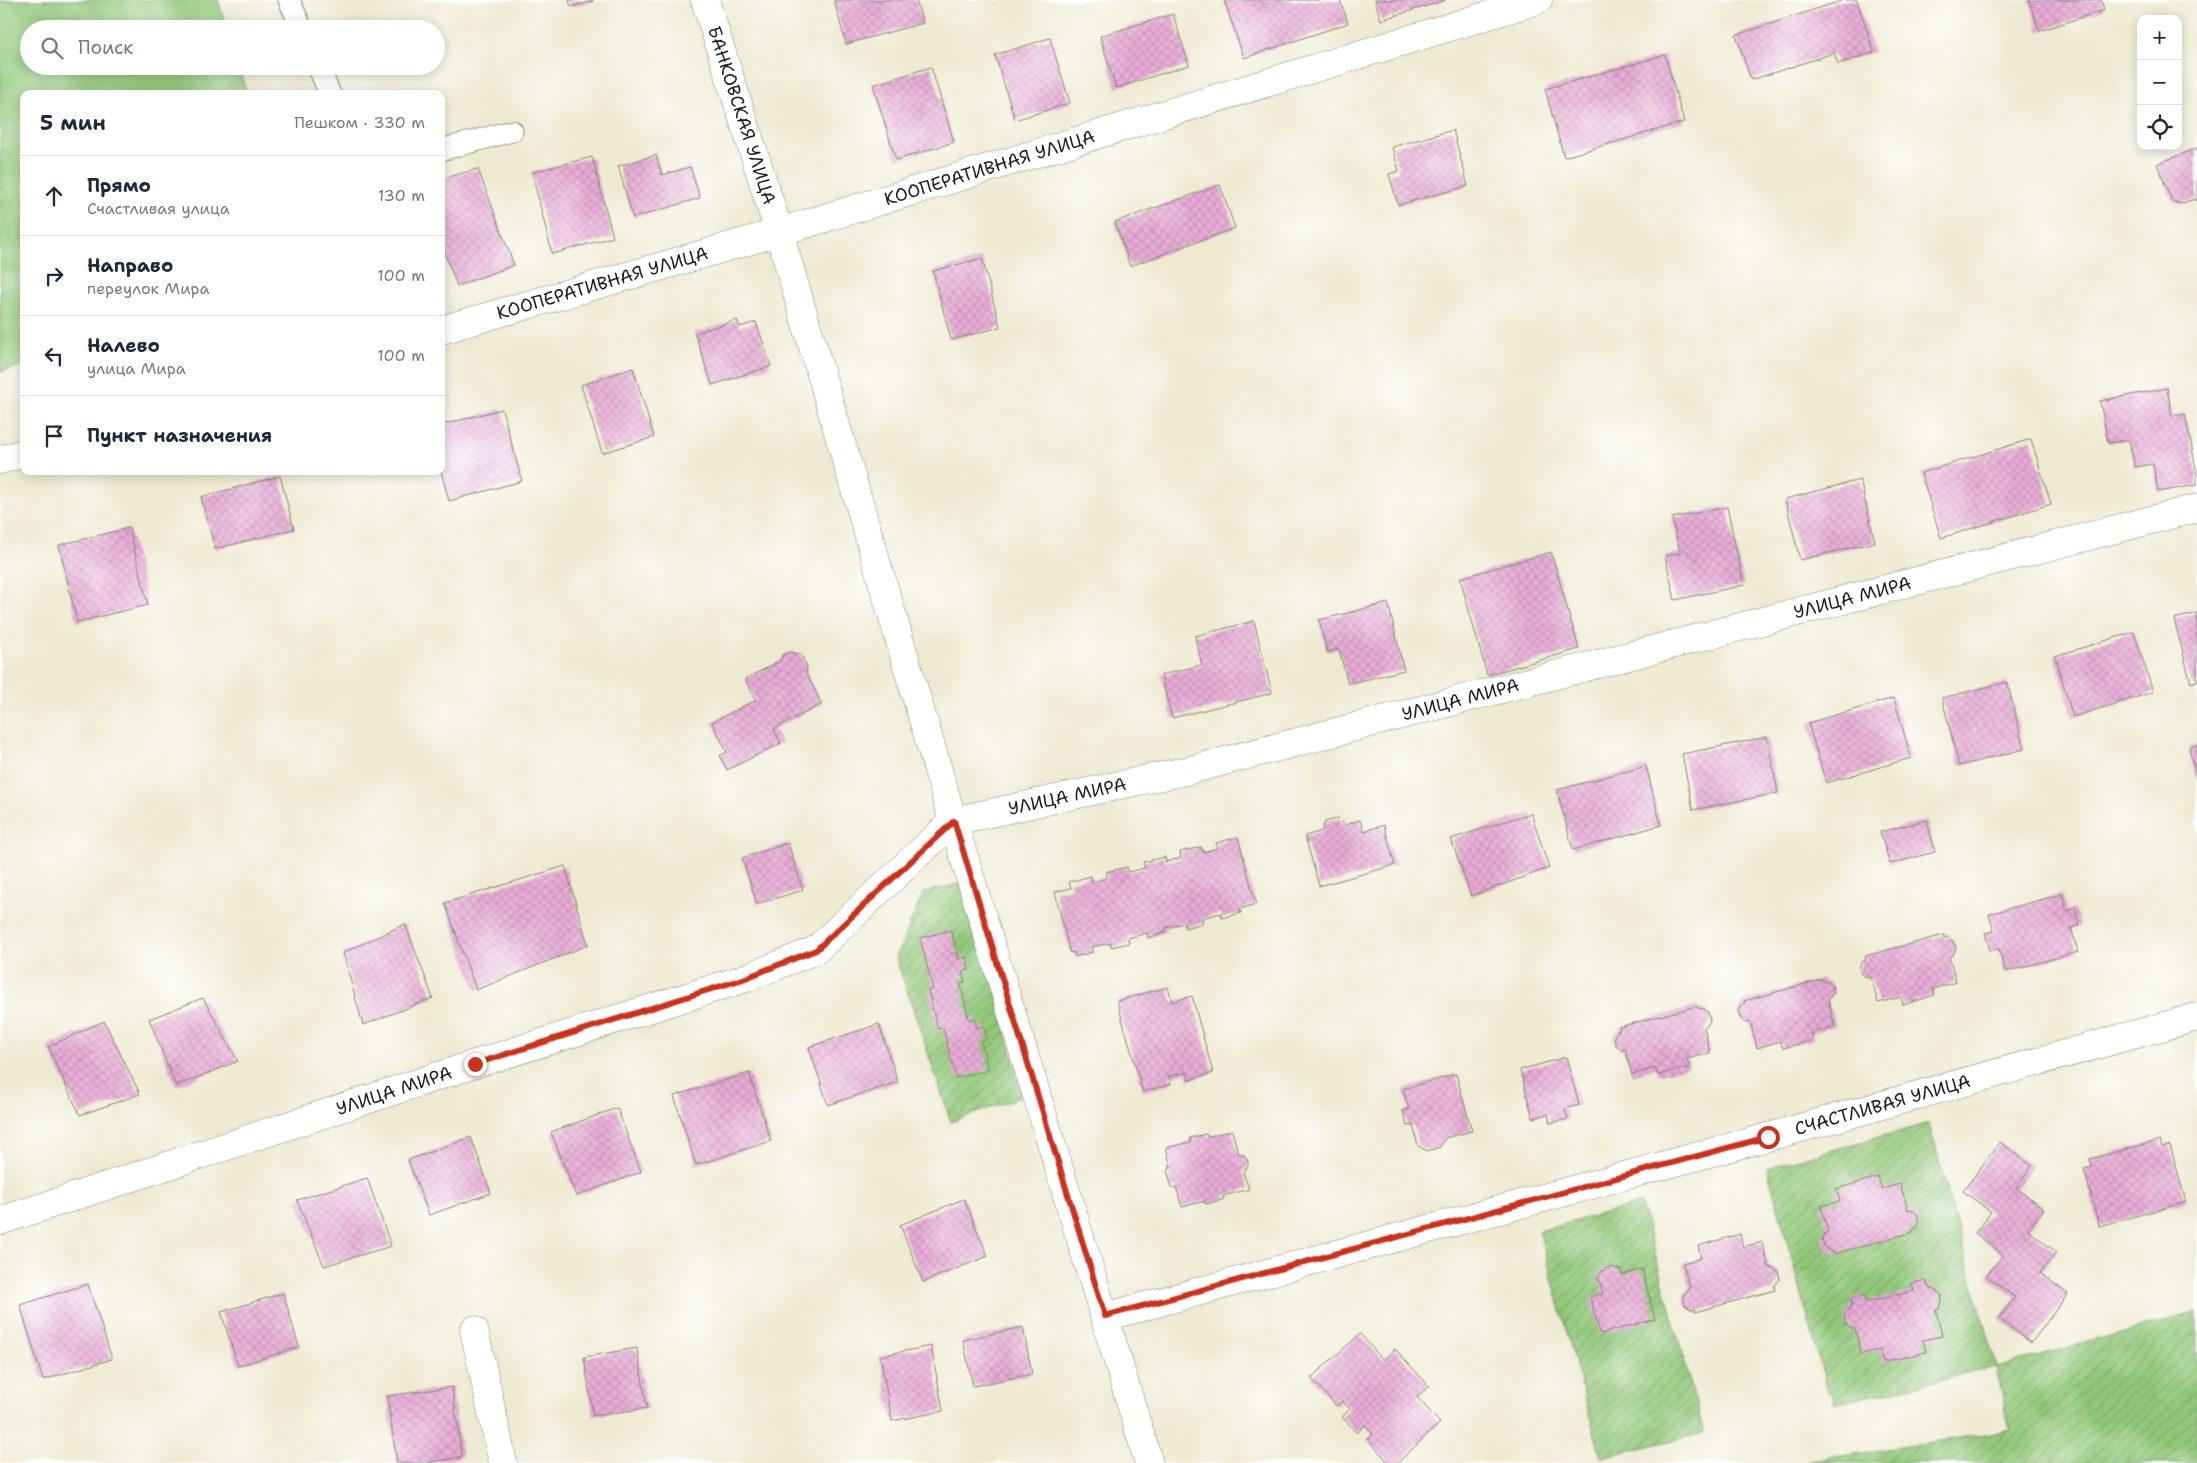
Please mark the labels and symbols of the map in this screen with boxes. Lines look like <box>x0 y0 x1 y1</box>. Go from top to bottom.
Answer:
street label: БАНКОВСКАЯ УЛИЦА <box>702 23 781 207</box>
street label: КООПЕРАТИВНАЯ УЛИЦА <box>881 124 1098 211</box>
street label: КООПЕРАТИВНАЯ УЛИЦА <box>494 241 711 325</box>
street label: УЛИЦА МИРА <box>1791 571 1914 624</box>
street label: УЛИЦА МИРА <box>1399 673 1522 726</box>
street label: УЛИЦА МИРА <box>1006 772 1129 821</box>
route end <box>464 1053 487 1076</box>
street label: УЛИЦА МИРА <box>333 1060 455 1121</box>
street label: СЧАСТЛИВАЯ УЛИЦА <box>1792 1069 1973 1141</box>
route start <box>1757 1126 1780 1149</box>

